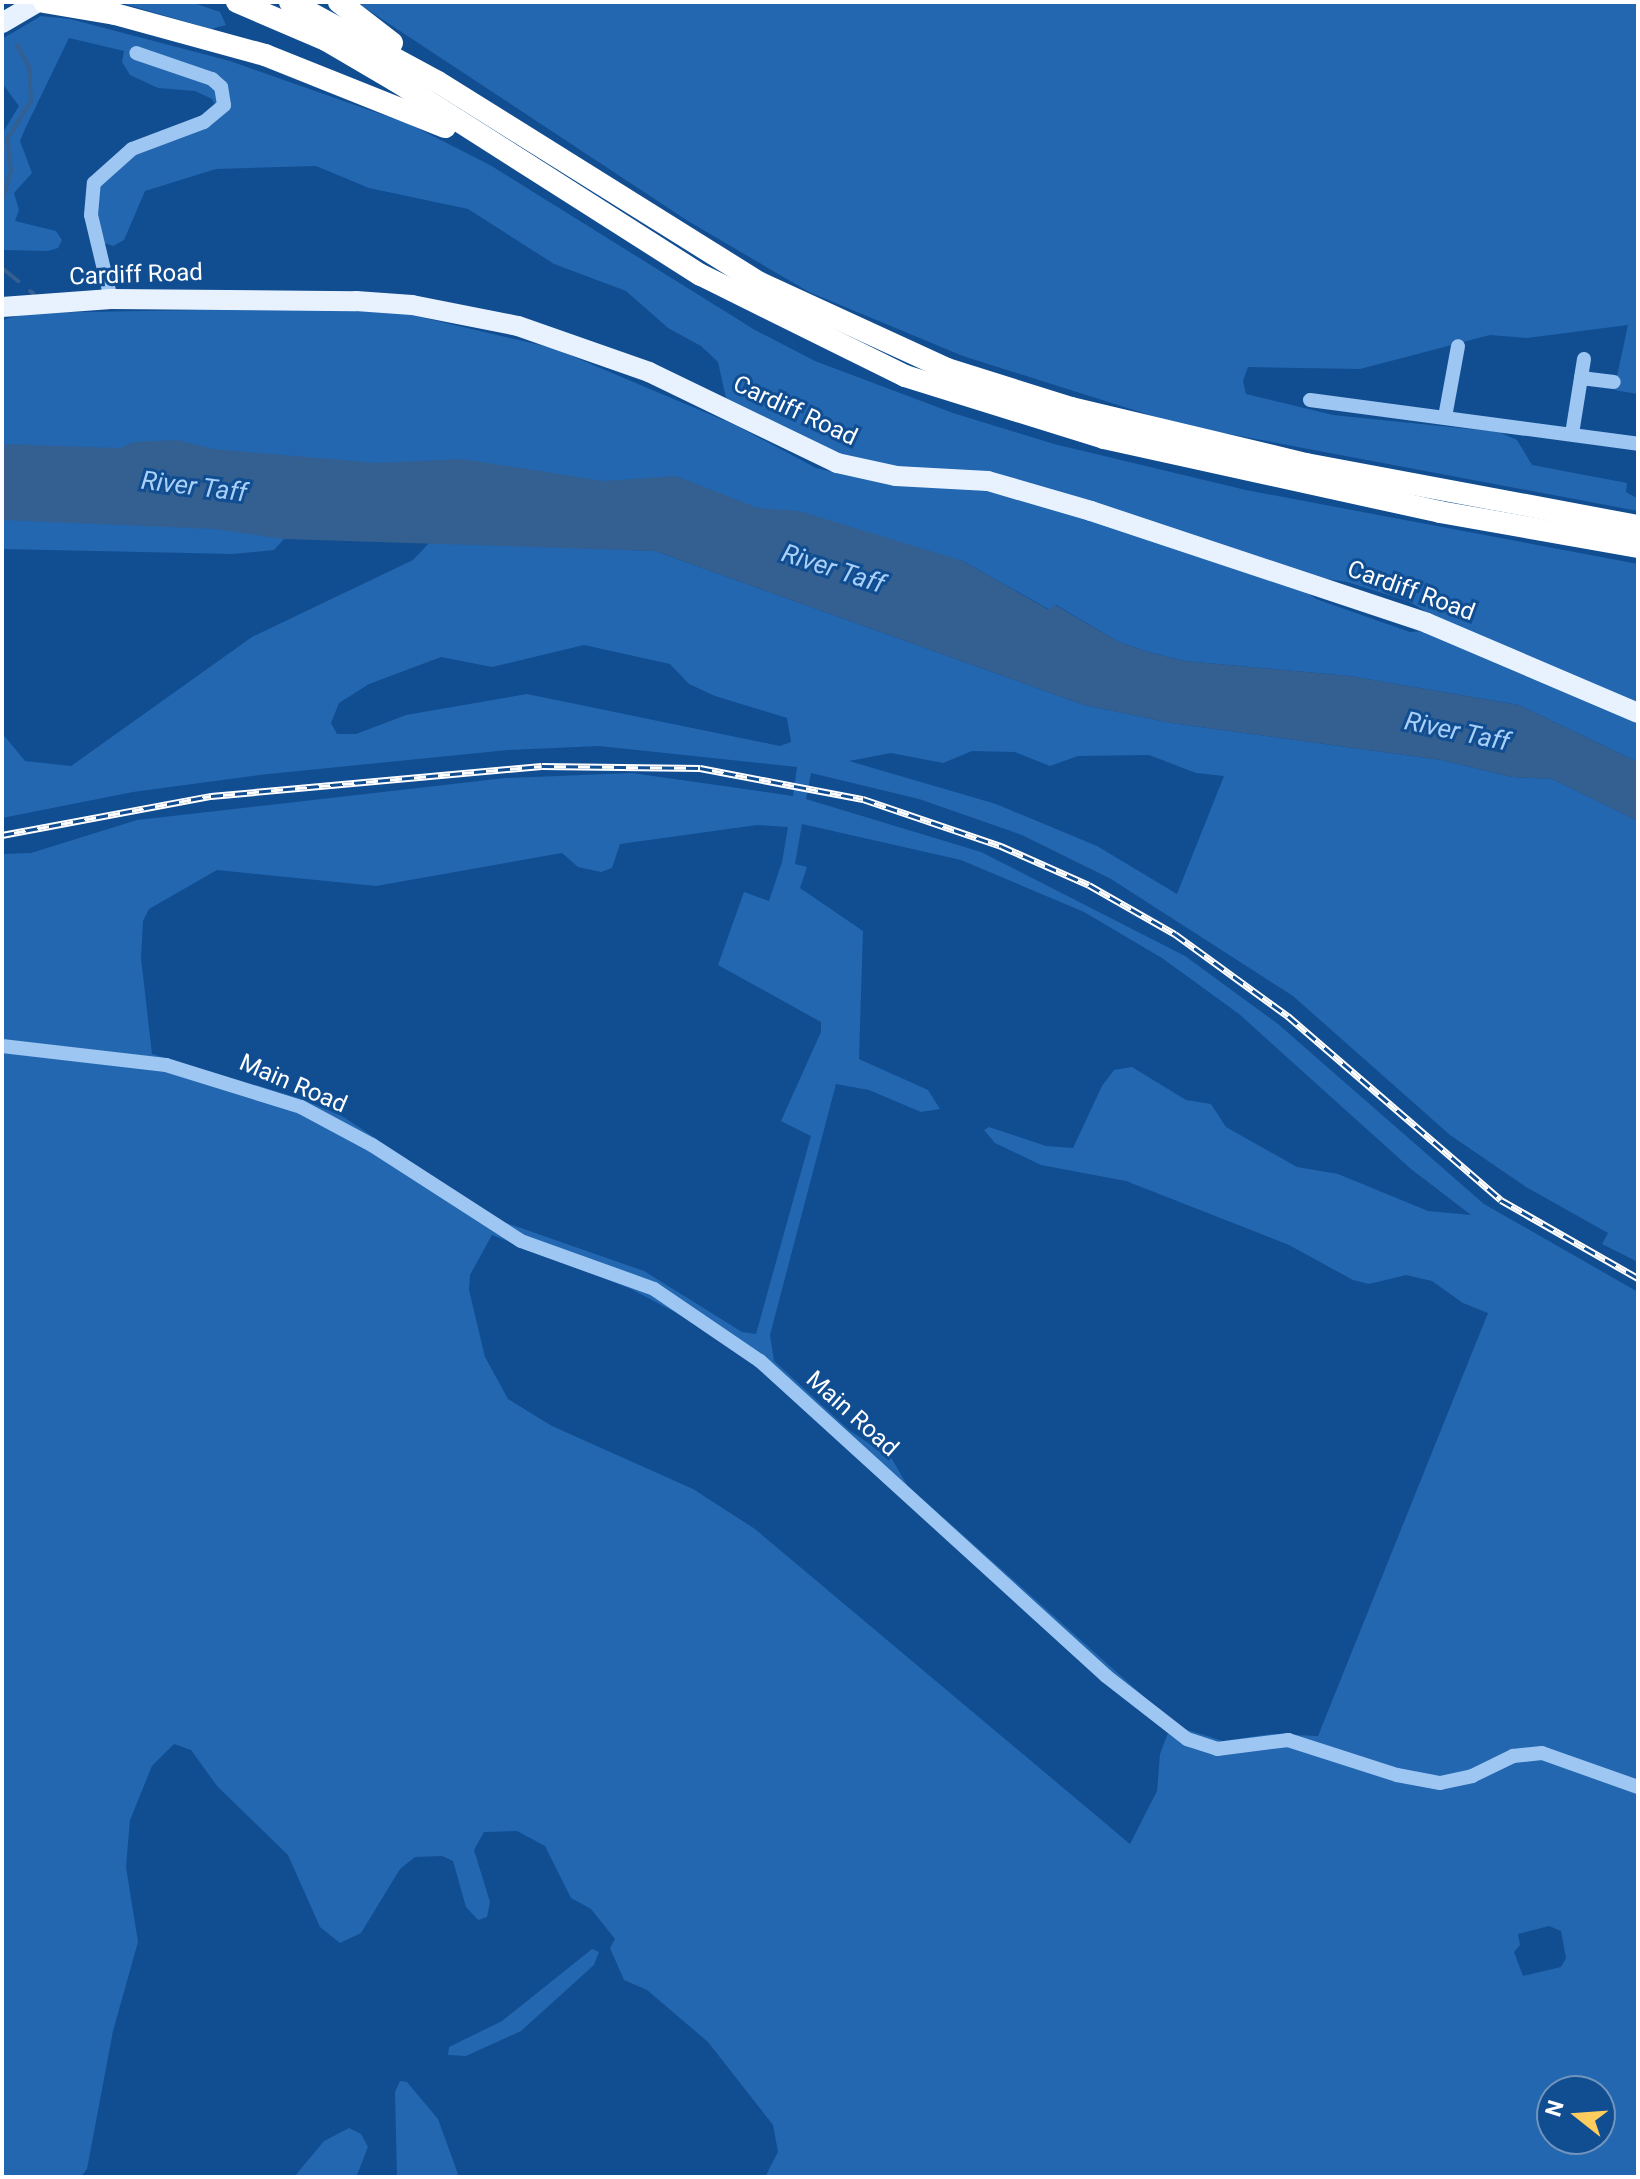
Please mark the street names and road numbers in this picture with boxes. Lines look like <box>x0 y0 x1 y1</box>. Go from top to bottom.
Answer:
street label: Cardiff Road <box>69 258 203 292</box>
street label: Cardiff Road <box>728 370 862 452</box>
street label: Cardiff Road <box>1343 555 1479 627</box>
street label: Main Road <box>235 1048 351 1120</box>
street label: Main Road <box>800 1365 904 1463</box>

